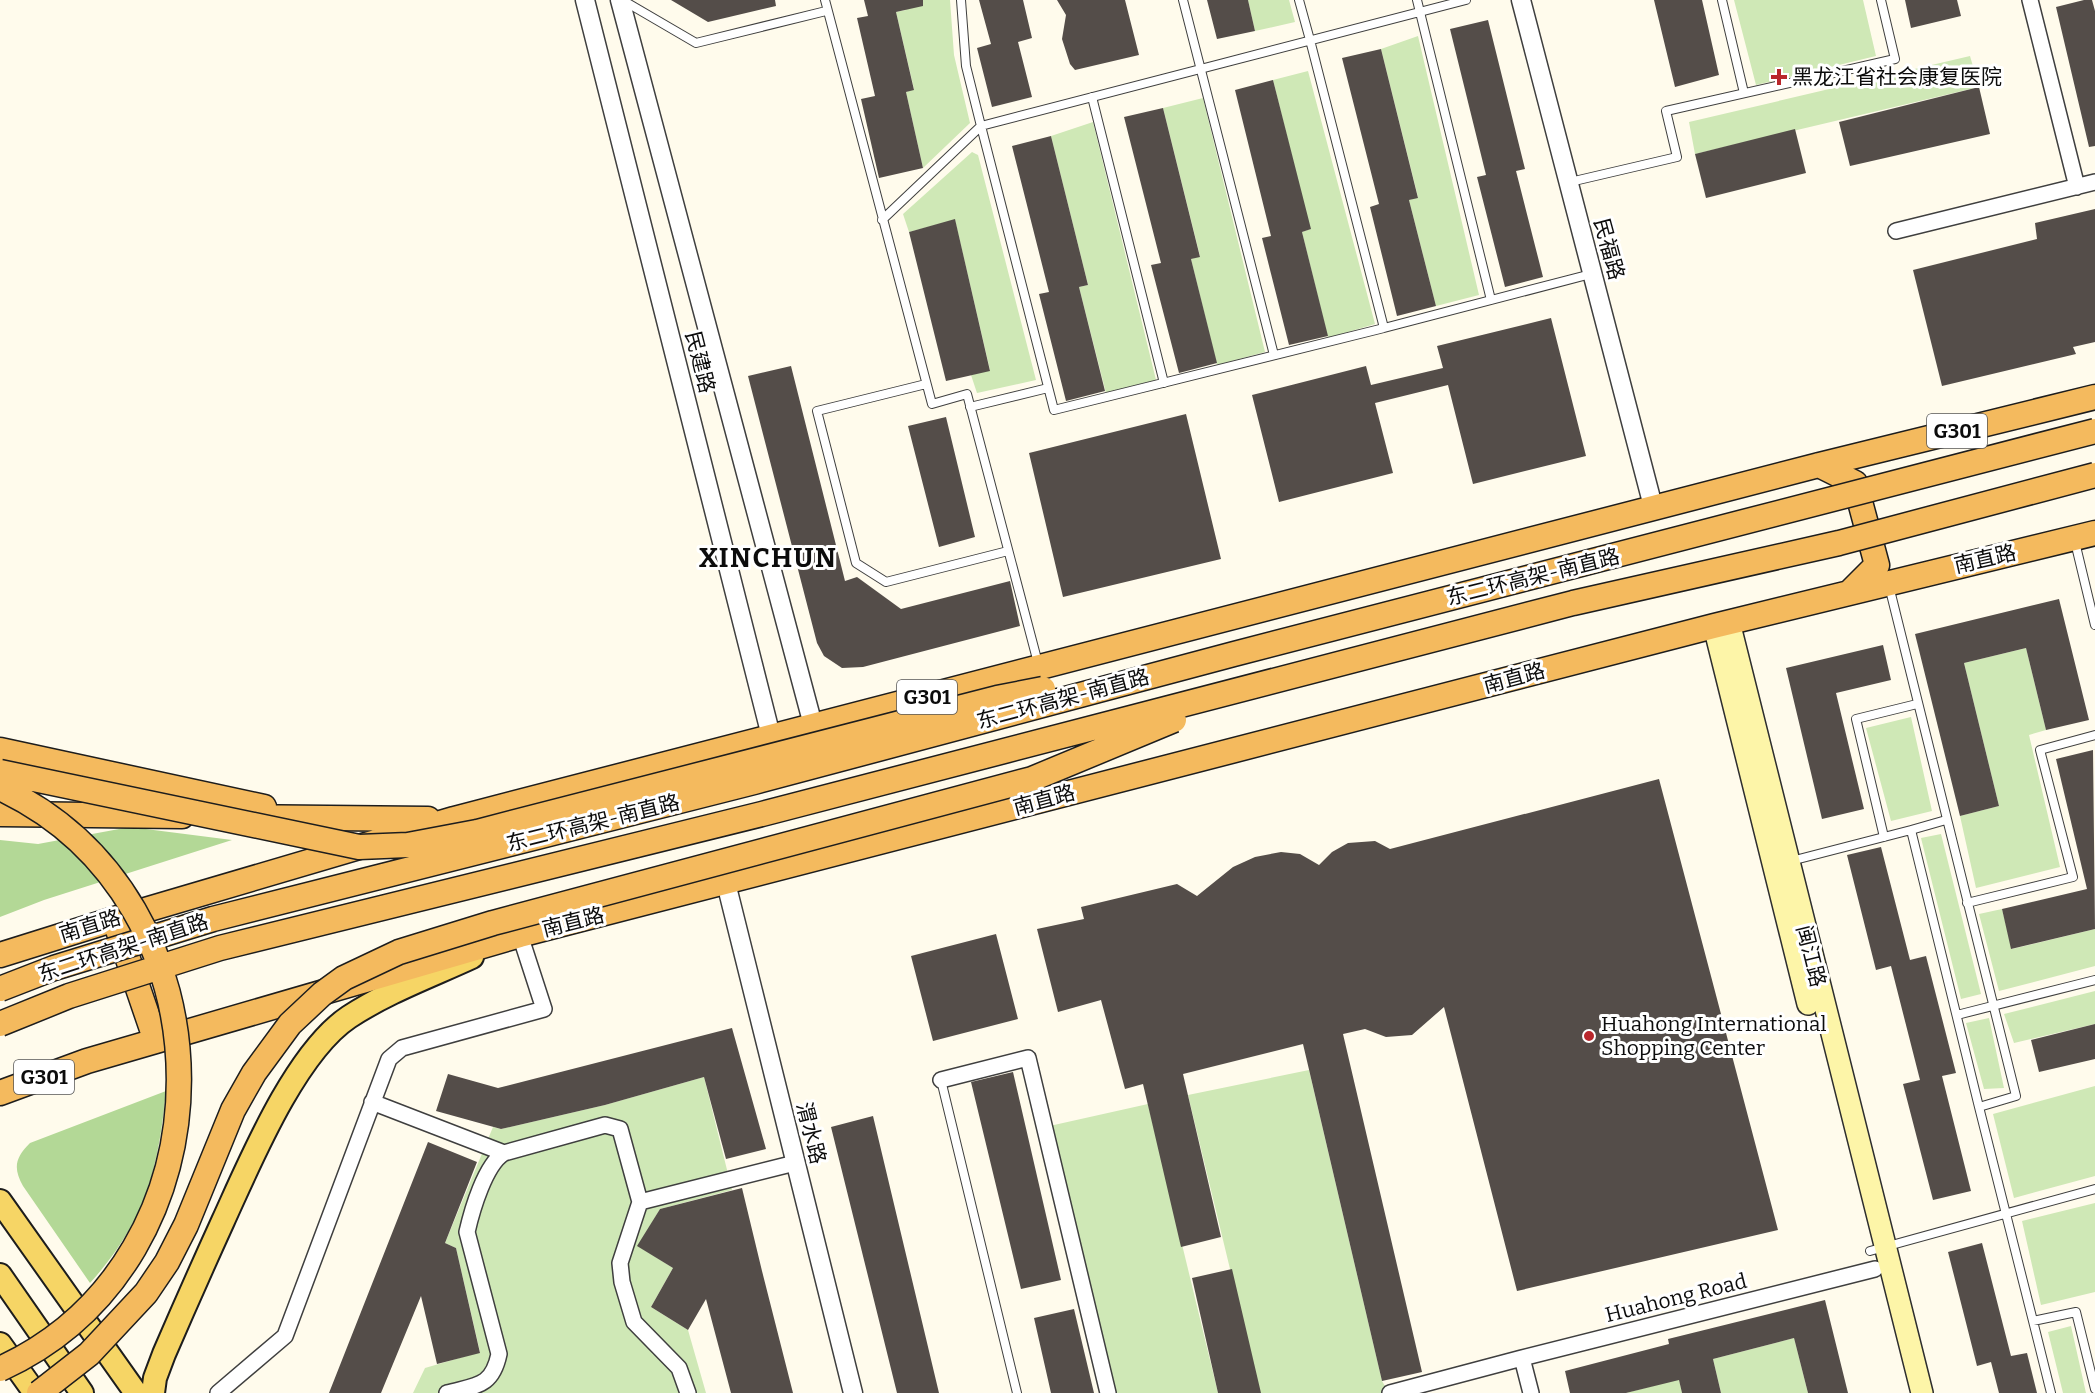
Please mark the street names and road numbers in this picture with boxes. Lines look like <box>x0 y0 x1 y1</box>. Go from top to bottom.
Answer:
street label: 民福路 <box>1588 215 1630 283</box>
street label: 民建路 <box>680 328 720 396</box>
road number: G301 <box>1927 414 1987 448</box>
street label: 南直路 <box>1951 539 2019 579</box>
street label: 东二环高架-南直路 <box>1444 543 1622 611</box>
street label: 南直路 <box>1480 657 1548 699</box>
street label: 东二环高架-南直路 <box>974 663 1152 735</box>
road number: G301 <box>897 680 957 714</box>
street label: 南直路 <box>1010 779 1078 821</box>
street label: 东二环高架-南直路 <box>504 789 682 857</box>
street label: 南直路 <box>539 902 607 942</box>
street label: 南直路 <box>56 904 124 948</box>
street label: 东二环高架-南直路 <box>35 908 211 988</box>
street label: 闽江路 <box>1791 922 1831 990</box>
road number: G301 <box>14 1060 74 1094</box>
street label: 渭水路 <box>791 1099 831 1167</box>
street label: Huahong Road <box>1603 1268 1749 1328</box>

